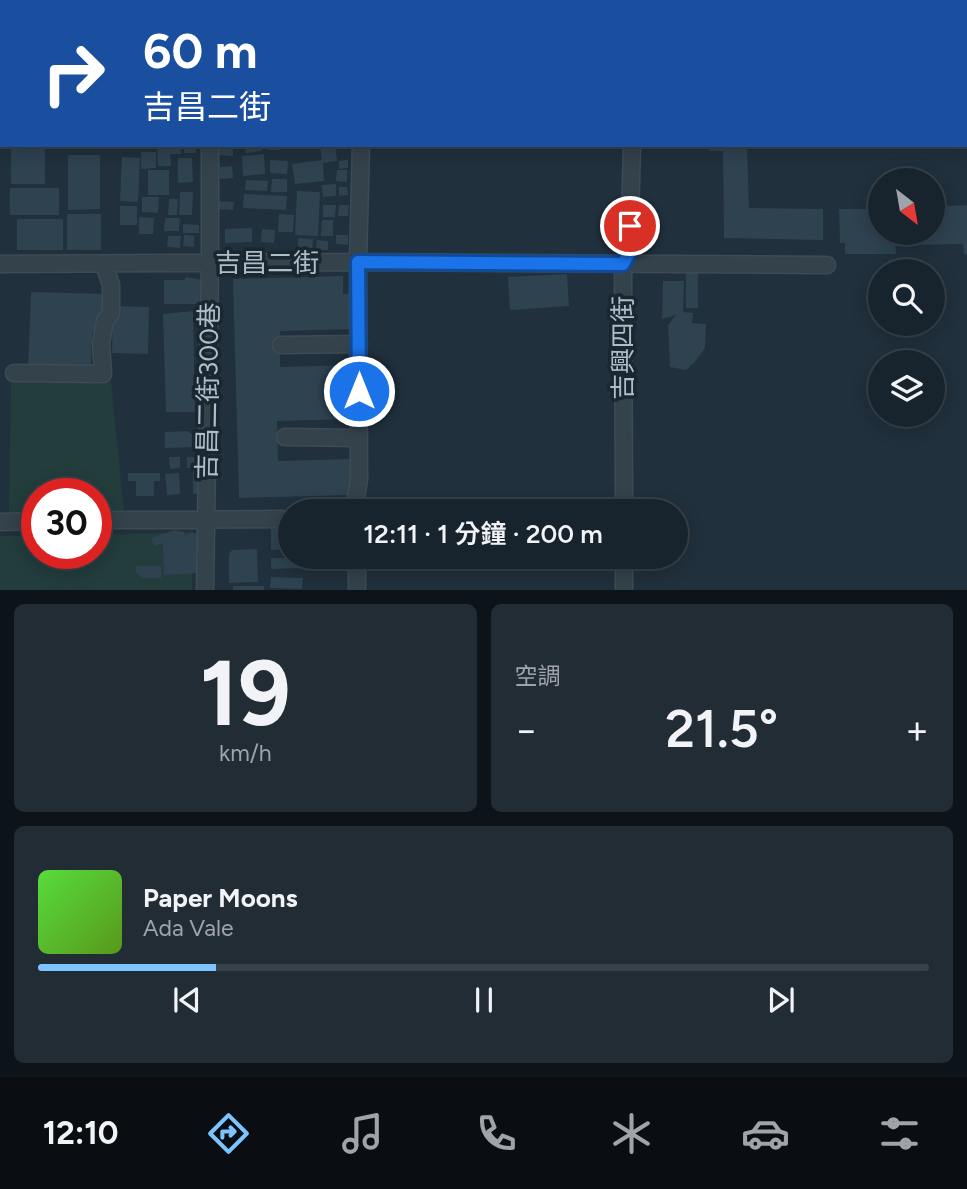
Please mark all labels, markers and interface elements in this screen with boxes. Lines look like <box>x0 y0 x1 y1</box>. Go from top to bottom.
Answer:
text: 60 m <box>143 21 258 80</box>
icon: right <box>28 28 119 119</box>
text: 吉昌二街 <box>143 88 271 126</box>
north arrow <box>868 168 945 245</box>
map controls <box>868 168 945 427</box>
pin <box>600 196 660 256</box>
icon: arrive <box>611 207 649 245</box>
street label: 吉昌二街 <box>215 247 319 279</box>
button: search <box>868 259 945 336</box>
street label: 吉興四街 <box>607 296 639 400</box>
street label: 吉昌二街300巷 <box>190 302 226 480</box>
button: layers <box>868 350 945 427</box>
position arrow <box>322 354 396 428</box>
speed limit sign: 30 <box>21 478 112 569</box>
text: 12:11 · 1 分鐘 · 200 m <box>363 518 603 550</box>
text: 19 <box>200 639 291 748</box>
text: 空調 <box>515 662 561 690</box>
text: 21.5° <box>665 698 778 760</box>
text: − <box>515 707 538 753</box>
text: + <box>905 707 929 753</box>
text: km/h <box>219 739 272 767</box>
text: Paper Moons <box>143 882 298 914</box>
text: Ada Vale <box>143 914 234 942</box>
icon: previous <box>168 981 206 1019</box>
icon: pause <box>465 981 503 1019</box>
icon: next <box>762 981 800 1019</box>
icon: directions <box>204 1109 253 1158</box>
icon: music <box>338 1109 387 1158</box>
icon: phone <box>472 1109 521 1158</box>
icon: climate <box>607 1109 656 1158</box>
icon: car <box>741 1109 790 1158</box>
icon: filters <box>875 1109 924 1158</box>
text: 12:10 <box>43 1114 119 1152</box>

